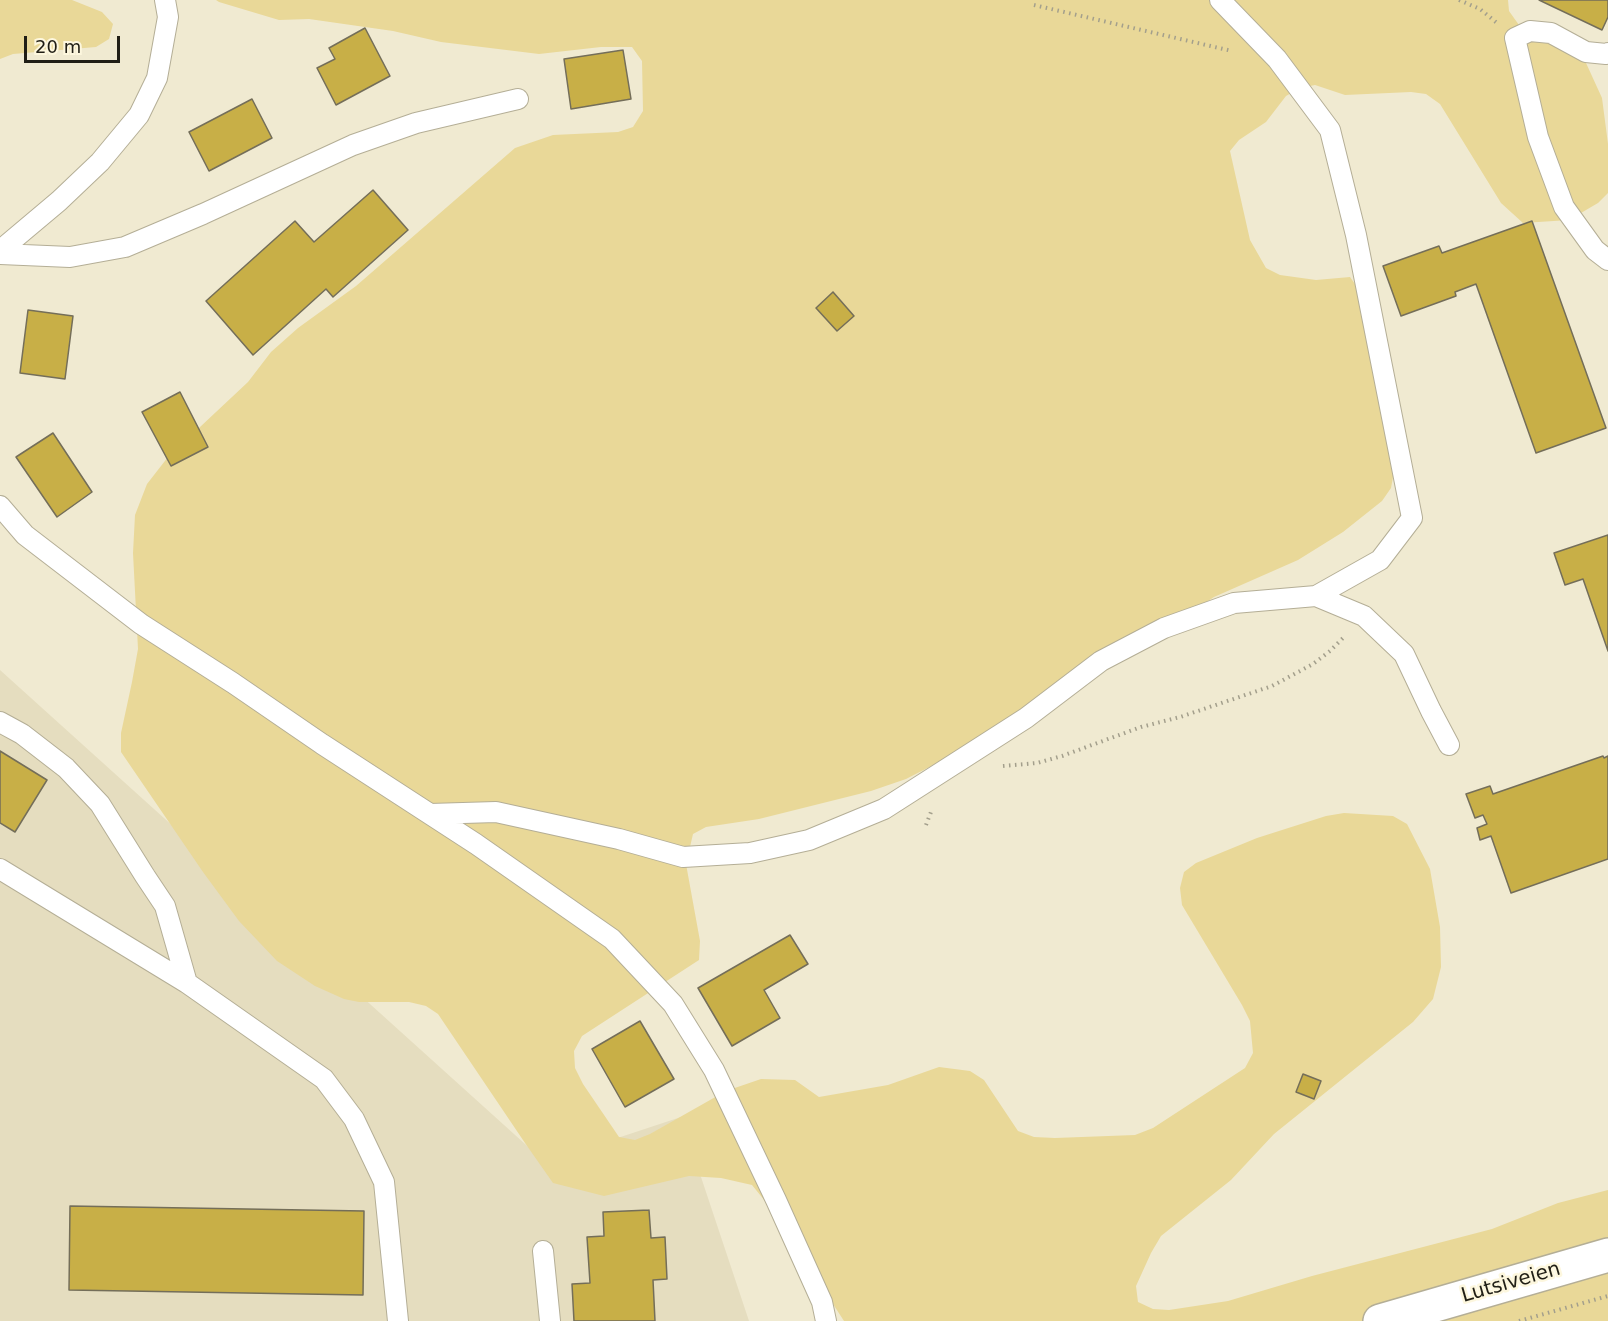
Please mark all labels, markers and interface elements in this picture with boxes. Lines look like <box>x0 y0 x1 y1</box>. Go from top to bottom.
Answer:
scale bar <box>27 24 123 62</box>
text: 20 m <box>35 36 81 57</box>
street label: Lutsiveien <box>1459 1257 1563 1309</box>

